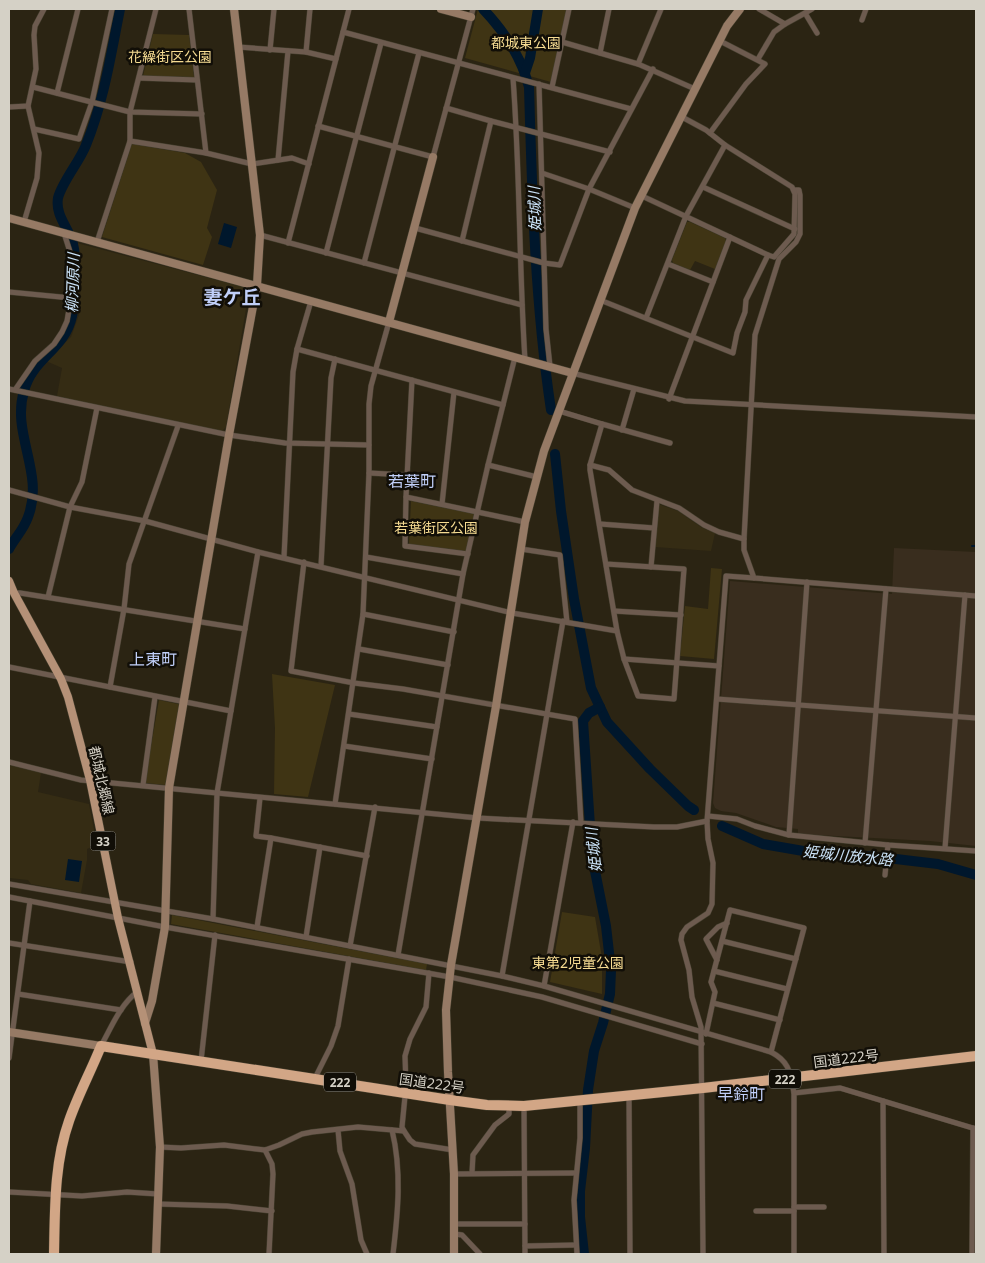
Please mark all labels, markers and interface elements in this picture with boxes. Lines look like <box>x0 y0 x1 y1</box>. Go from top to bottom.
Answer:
park label: 都城東公園 <box>491 33 561 52</box>
park label: 花繰街区公園 <box>128 47 212 66</box>
water label: 姫城川 <box>523 184 545 232</box>
water label: 柳河原川 <box>61 251 83 313</box>
district label: 妻ケ丘 <box>203 284 261 310</box>
district label: 若葉町 <box>388 470 436 492</box>
park label: 若葉街区公園 <box>394 518 478 537</box>
district label: 上東町 <box>129 648 177 670</box>
street label: 都城北郷線 <box>85 744 119 816</box>
water label: 姫城川 <box>580 825 605 873</box>
road number: 33 <box>90 831 116 850</box>
water label: 姫城川放水路 <box>802 840 896 870</box>
park label: 東第2児童公園 <box>532 953 624 972</box>
street label: 国道222号 <box>812 1045 880 1071</box>
street label: 国道222号 <box>398 1069 466 1097</box>
road number: 222 <box>769 1070 801 1088</box>
road number: 222 <box>324 1072 356 1092</box>
district label: 早鈴町 <box>717 1083 765 1105</box>

